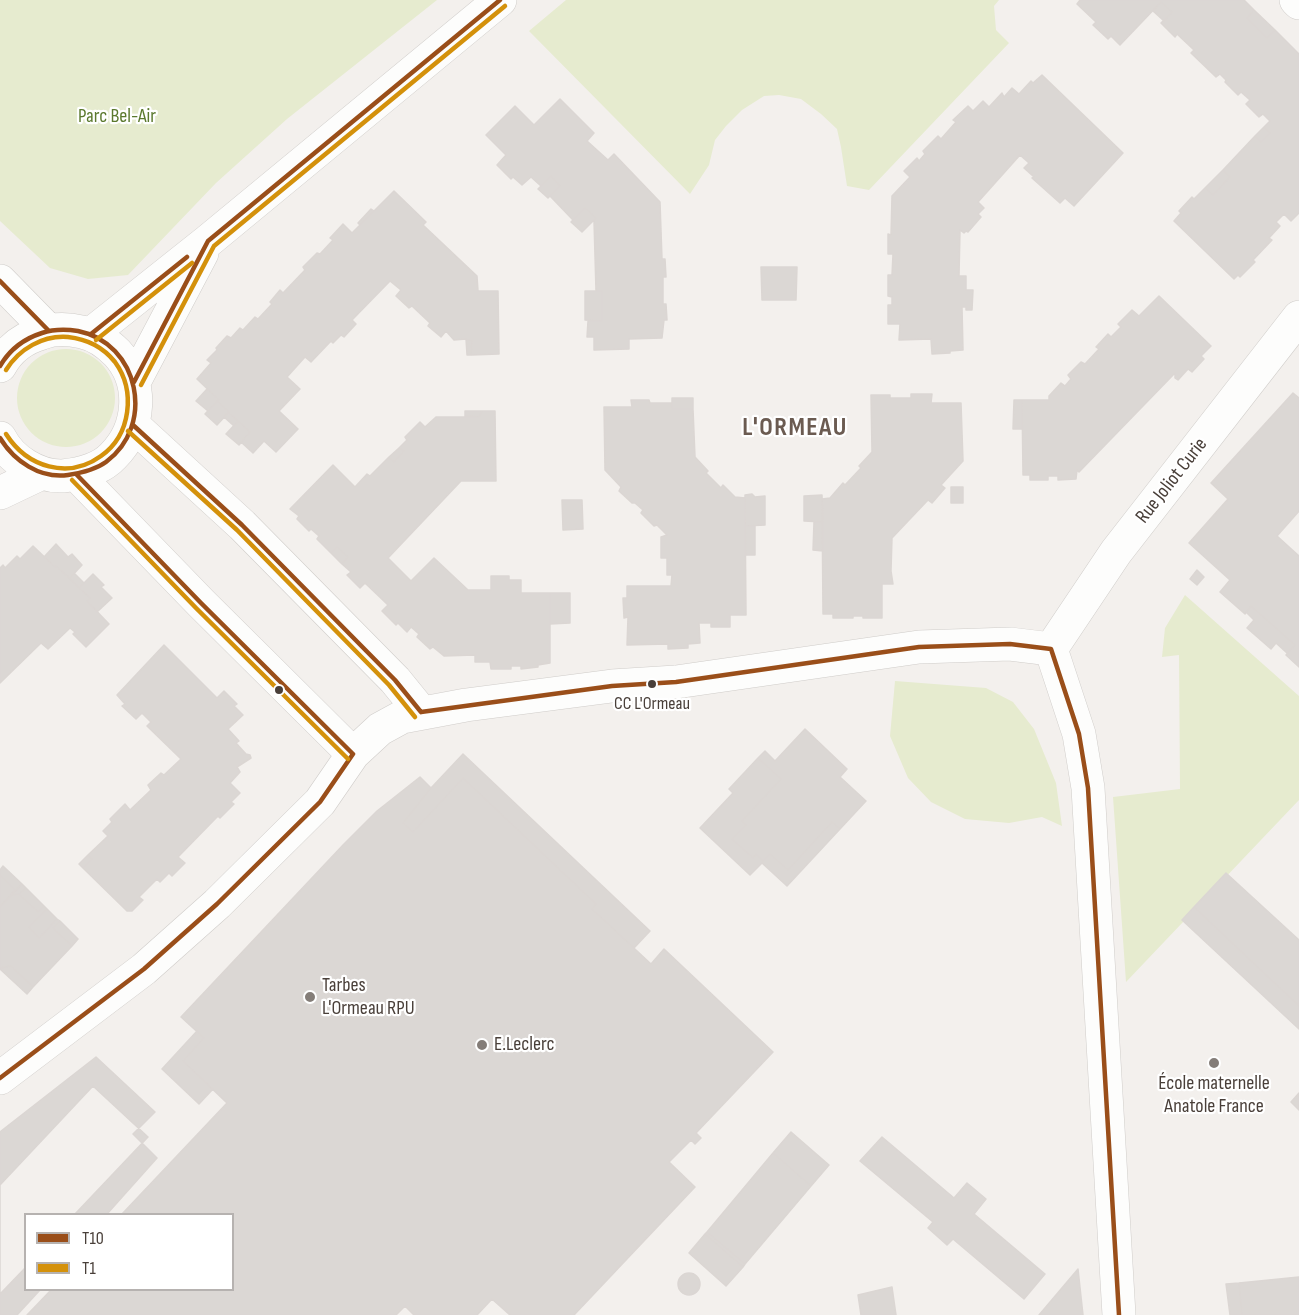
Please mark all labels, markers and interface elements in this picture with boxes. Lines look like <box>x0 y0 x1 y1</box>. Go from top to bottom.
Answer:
park label: Parc Bel-Air <box>78 105 156 129</box>
district label: L'ORMEAU <box>742 412 848 444</box>
street label: Rue Joliot Curie <box>1131 433 1213 529</box>
marker: CC L'Ormeau <box>646 678 658 690</box>
unlabelled marker <box>273 684 285 696</box>
place label: CC L'Ormeau <box>614 693 690 715</box>
place label: Tarbes L'Ormeau RPU <box>322 974 415 1021</box>
marker: Tarbes L'Ormeau RPU <box>303 990 317 1004</box>
place label: E.Leclerc <box>494 1033 554 1057</box>
marker: E.Leclerc <box>475 1038 489 1052</box>
marker: École maternelle Anatole France <box>1207 1056 1221 1070</box>
place label: École maternelle Anatole France <box>1158 1072 1270 1119</box>
legend <box>24 1213 234 1291</box>
text: T10 <box>82 1228 104 1249</box>
text: T1 <box>82 1258 96 1279</box>

